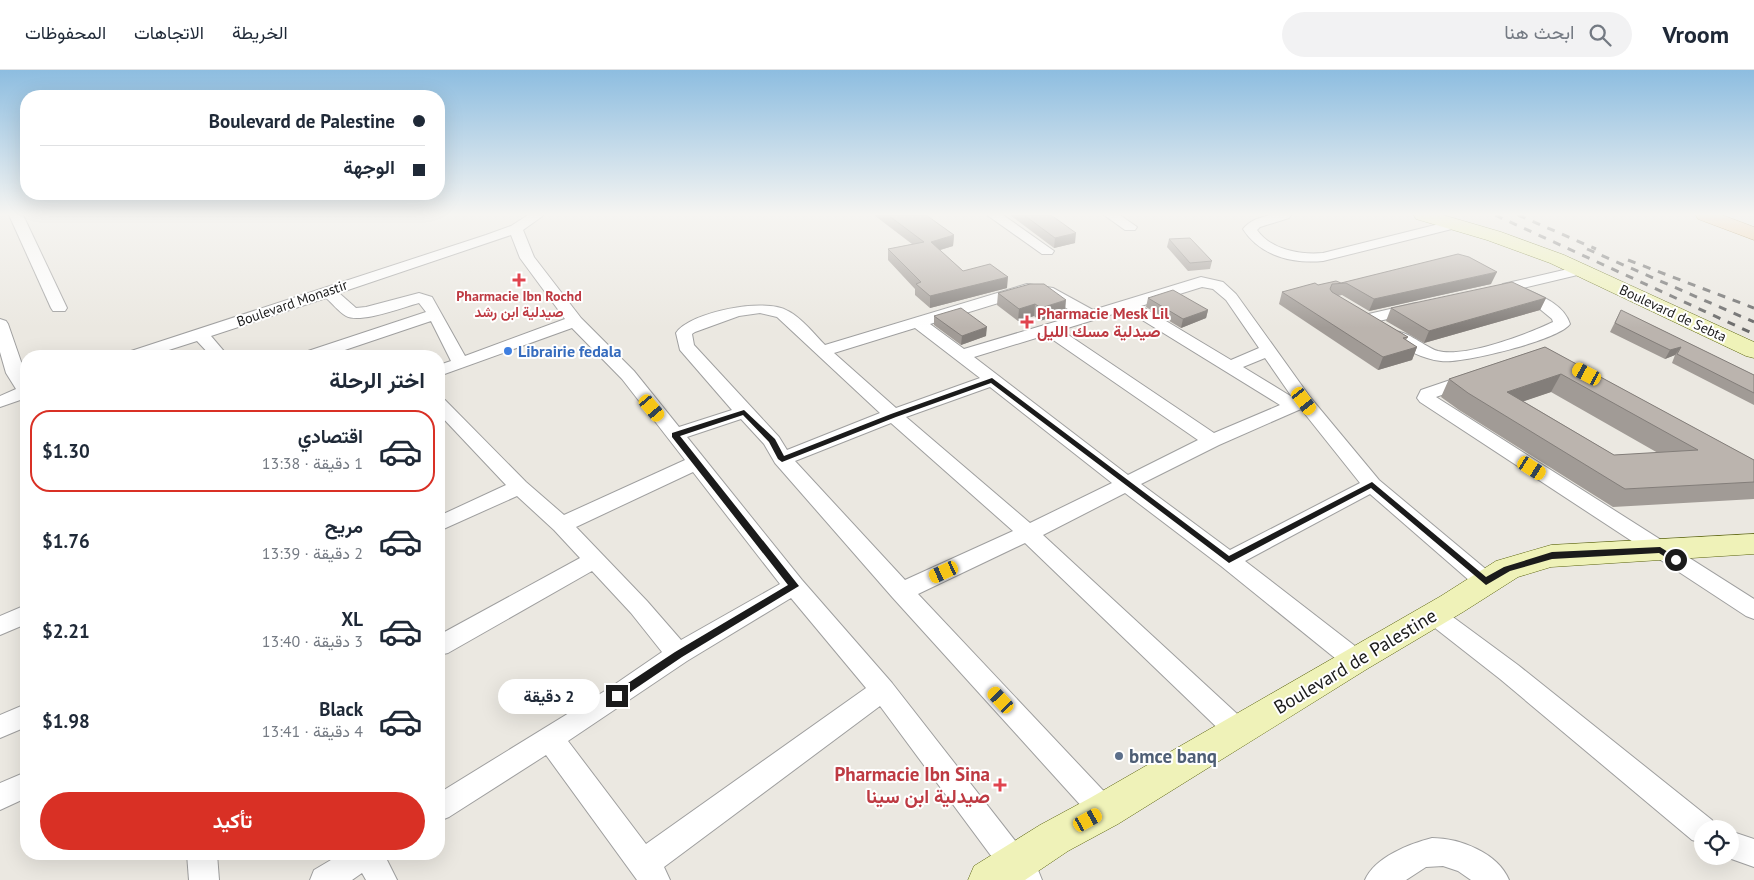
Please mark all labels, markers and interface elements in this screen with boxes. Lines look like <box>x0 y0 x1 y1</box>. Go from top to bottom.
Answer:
search box <box>1282 12 1632 57</box>
text: Vroom <box>1662 19 1729 50</box>
text: ابحث هنا <box>1504 20 1574 44</box>
text: المحفوظات <box>25 21 106 44</box>
text: الاتجاهات <box>134 21 204 44</box>
text: الخريطة <box>232 21 288 44</box>
icon: search <box>1586 21 1614 49</box>
text: Boulevard de Palestine <box>209 109 395 133</box>
text: الوجهة <box>343 155 395 179</box>
marker: Pharmacie Ibn Rochd صيدلية ابن رشد <box>513 274 525 286</box>
street label: Boulevard Monastir <box>234 276 350 330</box>
street label: Boulevard de Sebta <box>1617 280 1729 346</box>
place label: Pharmacie Ibn Rochd صيدلية ابن رشد <box>456 287 582 321</box>
place label: Pharmacie Mesk Lil صيدلية مسك الليل <box>1037 303 1169 341</box>
marker: Pharmacie Mesk Lil صيدلية مسك الليل <box>1021 316 1033 328</box>
place label: Librairie fedala <box>518 341 622 361</box>
marker: Librairie fedala <box>502 345 514 357</box>
car <box>1570 360 1603 388</box>
text: اختر الرحلة <box>329 366 425 394</box>
car <box>1288 385 1319 417</box>
car <box>636 392 667 424</box>
text: اقتصادي <box>298 424 363 448</box>
icon: car <box>378 429 423 474</box>
text: $1.30 <box>42 439 90 463</box>
text: 1 دقيقة · 13:38 <box>262 453 363 473</box>
car <box>1515 454 1548 482</box>
text: مريح <box>325 514 363 538</box>
icon: car <box>378 519 423 564</box>
text: $1.76 <box>42 529 90 553</box>
text: 2 دقيقة · 13:39 <box>262 543 363 563</box>
route start <box>1665 549 1687 571</box>
car <box>927 559 960 585</box>
street label: Boulevard de Palestine <box>1269 603 1441 719</box>
text: XL <box>341 607 363 631</box>
icon: car <box>378 609 423 654</box>
text: $2.21 <box>42 619 90 643</box>
text: 3 دقيقة · 13:40 <box>262 631 363 651</box>
callout: 2 دقيقة <box>497 678 600 714</box>
car <box>985 684 1016 716</box>
route end <box>606 685 628 707</box>
text: 2 دقيقة <box>524 686 574 706</box>
text: Black <box>319 697 363 721</box>
icon: car <box>378 699 423 744</box>
text: $1.98 <box>42 709 90 733</box>
text: 4 دقيقة · 13:41 <box>262 721 363 741</box>
place label: bmce banq <box>1129 744 1217 768</box>
marker: bmce banq <box>1113 750 1125 762</box>
place label: Pharmacie Ibn Sina صيدلية ابن سينا <box>834 762 990 808</box>
marker: Pharmacie Ibn Sina صيدلية ابن سينا <box>994 779 1006 791</box>
button: تأكيد <box>40 792 425 850</box>
car <box>1071 806 1104 834</box>
map controls <box>1694 820 1739 865</box>
button: locate <box>1694 820 1739 865</box>

